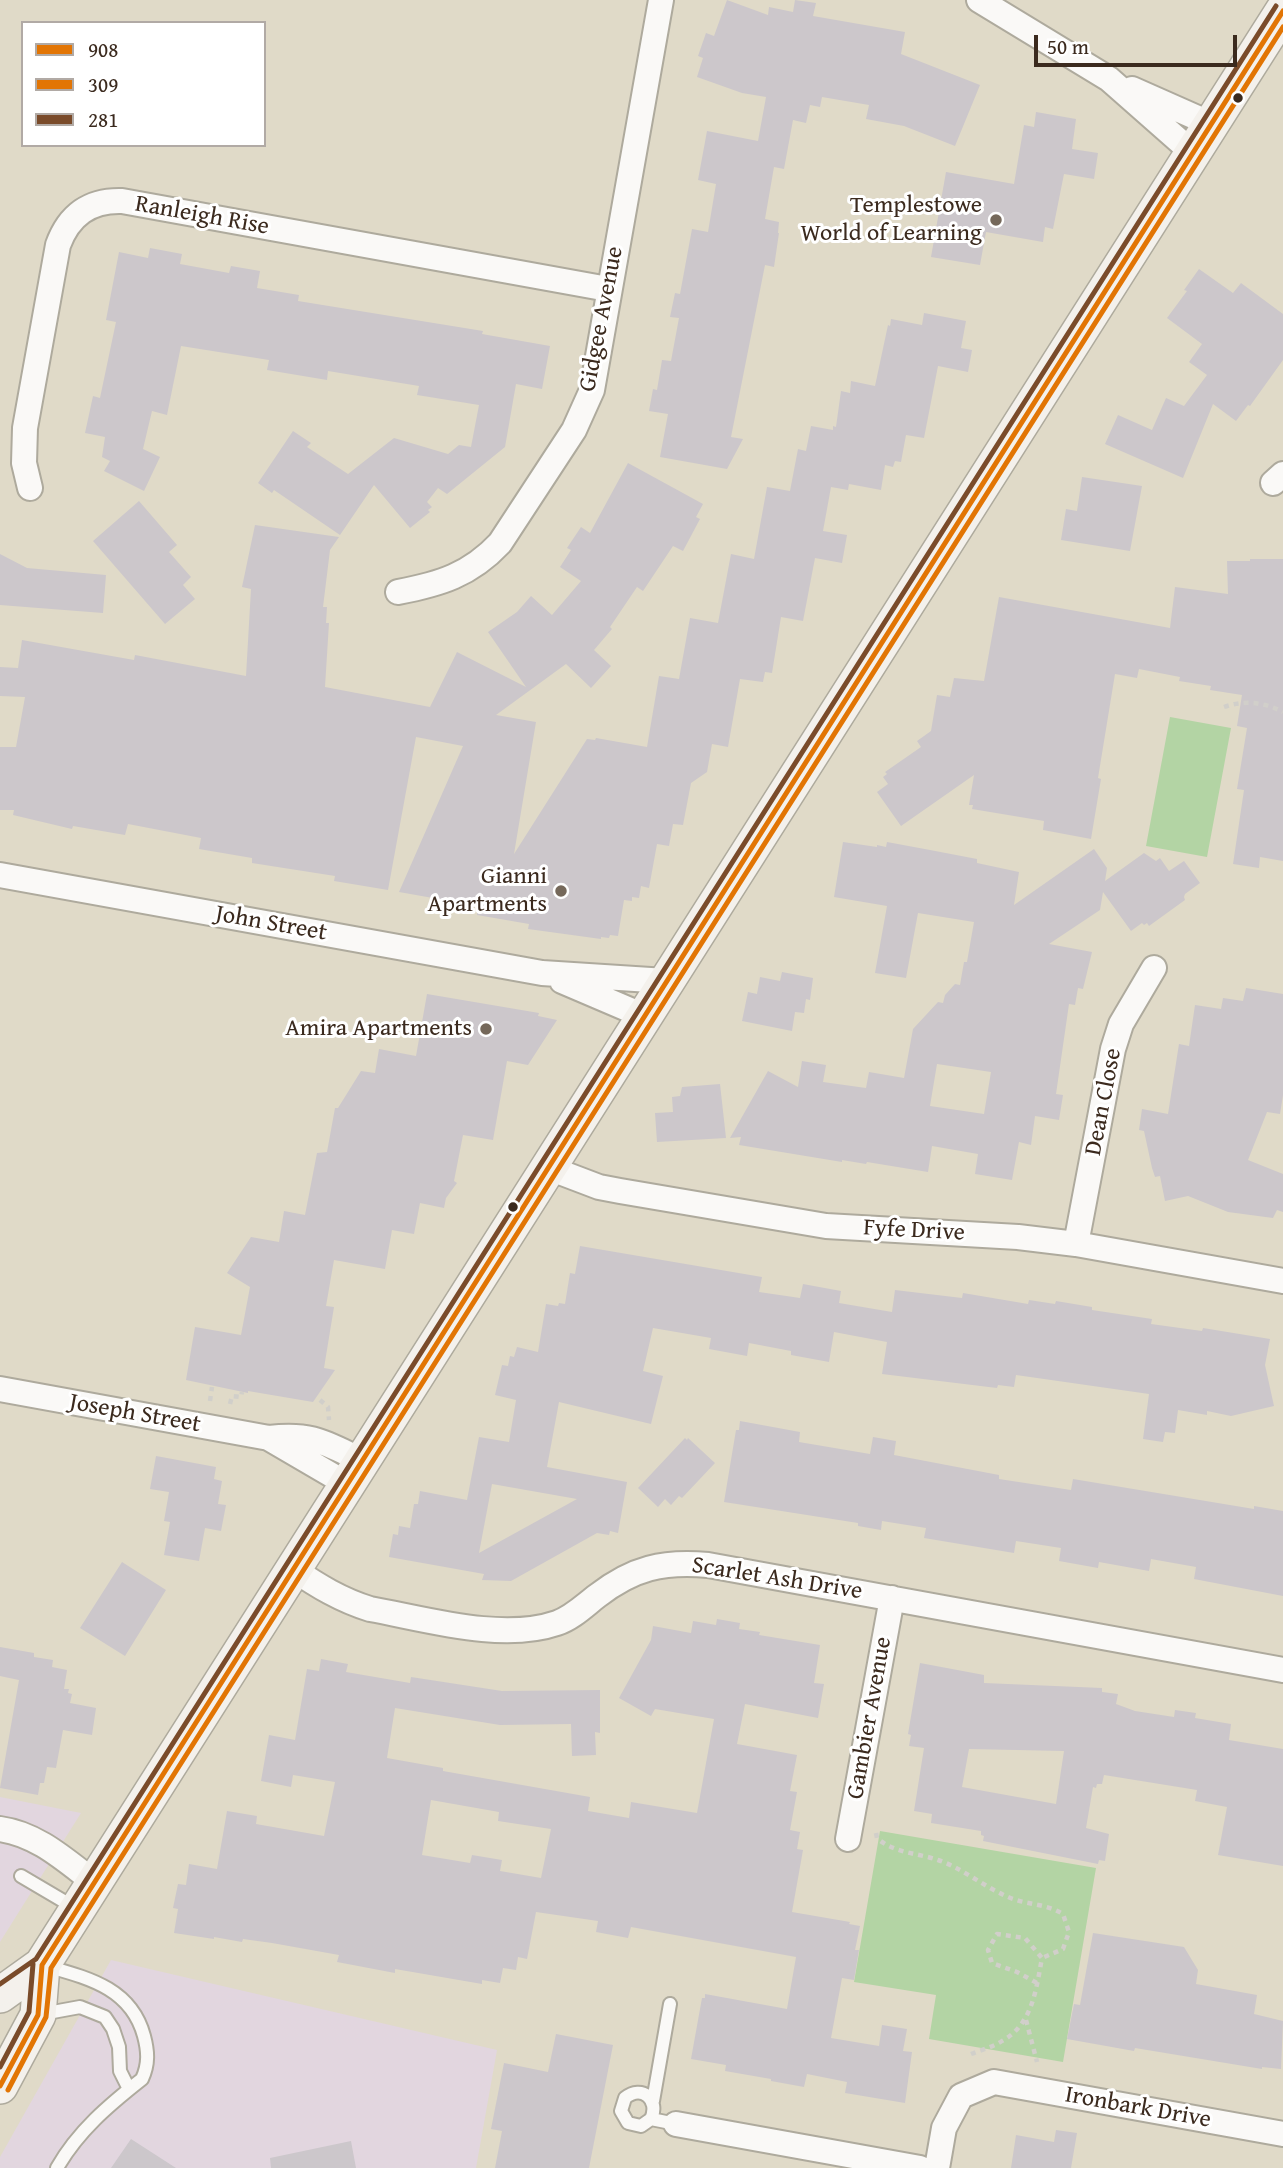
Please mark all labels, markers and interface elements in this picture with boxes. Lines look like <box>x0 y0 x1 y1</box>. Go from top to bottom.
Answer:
legend <box>21 21 266 147</box>
scale bar <box>1038 21 1241 65</box>
text: 50 m <box>1047 31 1089 62</box>
text: 908 <box>88 34 118 65</box>
text: 309 <box>88 69 118 100</box>
unlabelled marker <box>1231 91 1245 105</box>
text: 281 <box>88 104 118 135</box>
street label: Ranleigh Rise <box>133 190 271 242</box>
place label: Templestowe World of Learning <box>801 192 982 248</box>
marker: Templestowe World of Learning <box>988 212 1004 228</box>
street label: Gidgee Avenue <box>574 244 630 394</box>
place label: Gianni Apartments <box>427 863 547 919</box>
marker: Gianni Apartments <box>553 883 569 899</box>
street label: John Street <box>213 900 329 948</box>
place label: Amira Apartments <box>285 1015 472 1043</box>
marker: Amira Apartments <box>478 1021 494 1037</box>
street label: Dean Close <box>1079 1046 1129 1158</box>
unlabelled marker <box>506 1200 520 1214</box>
street label: Fyfe Drive <box>862 1214 966 1248</box>
street label: Joseph Street <box>67 1388 203 1440</box>
street label: Scarlet Ash Drive <box>690 1551 864 1607</box>
street label: Gambier Avenue <box>842 1635 898 1801</box>
street label: Ironbark Drive <box>1063 2081 1213 2135</box>

